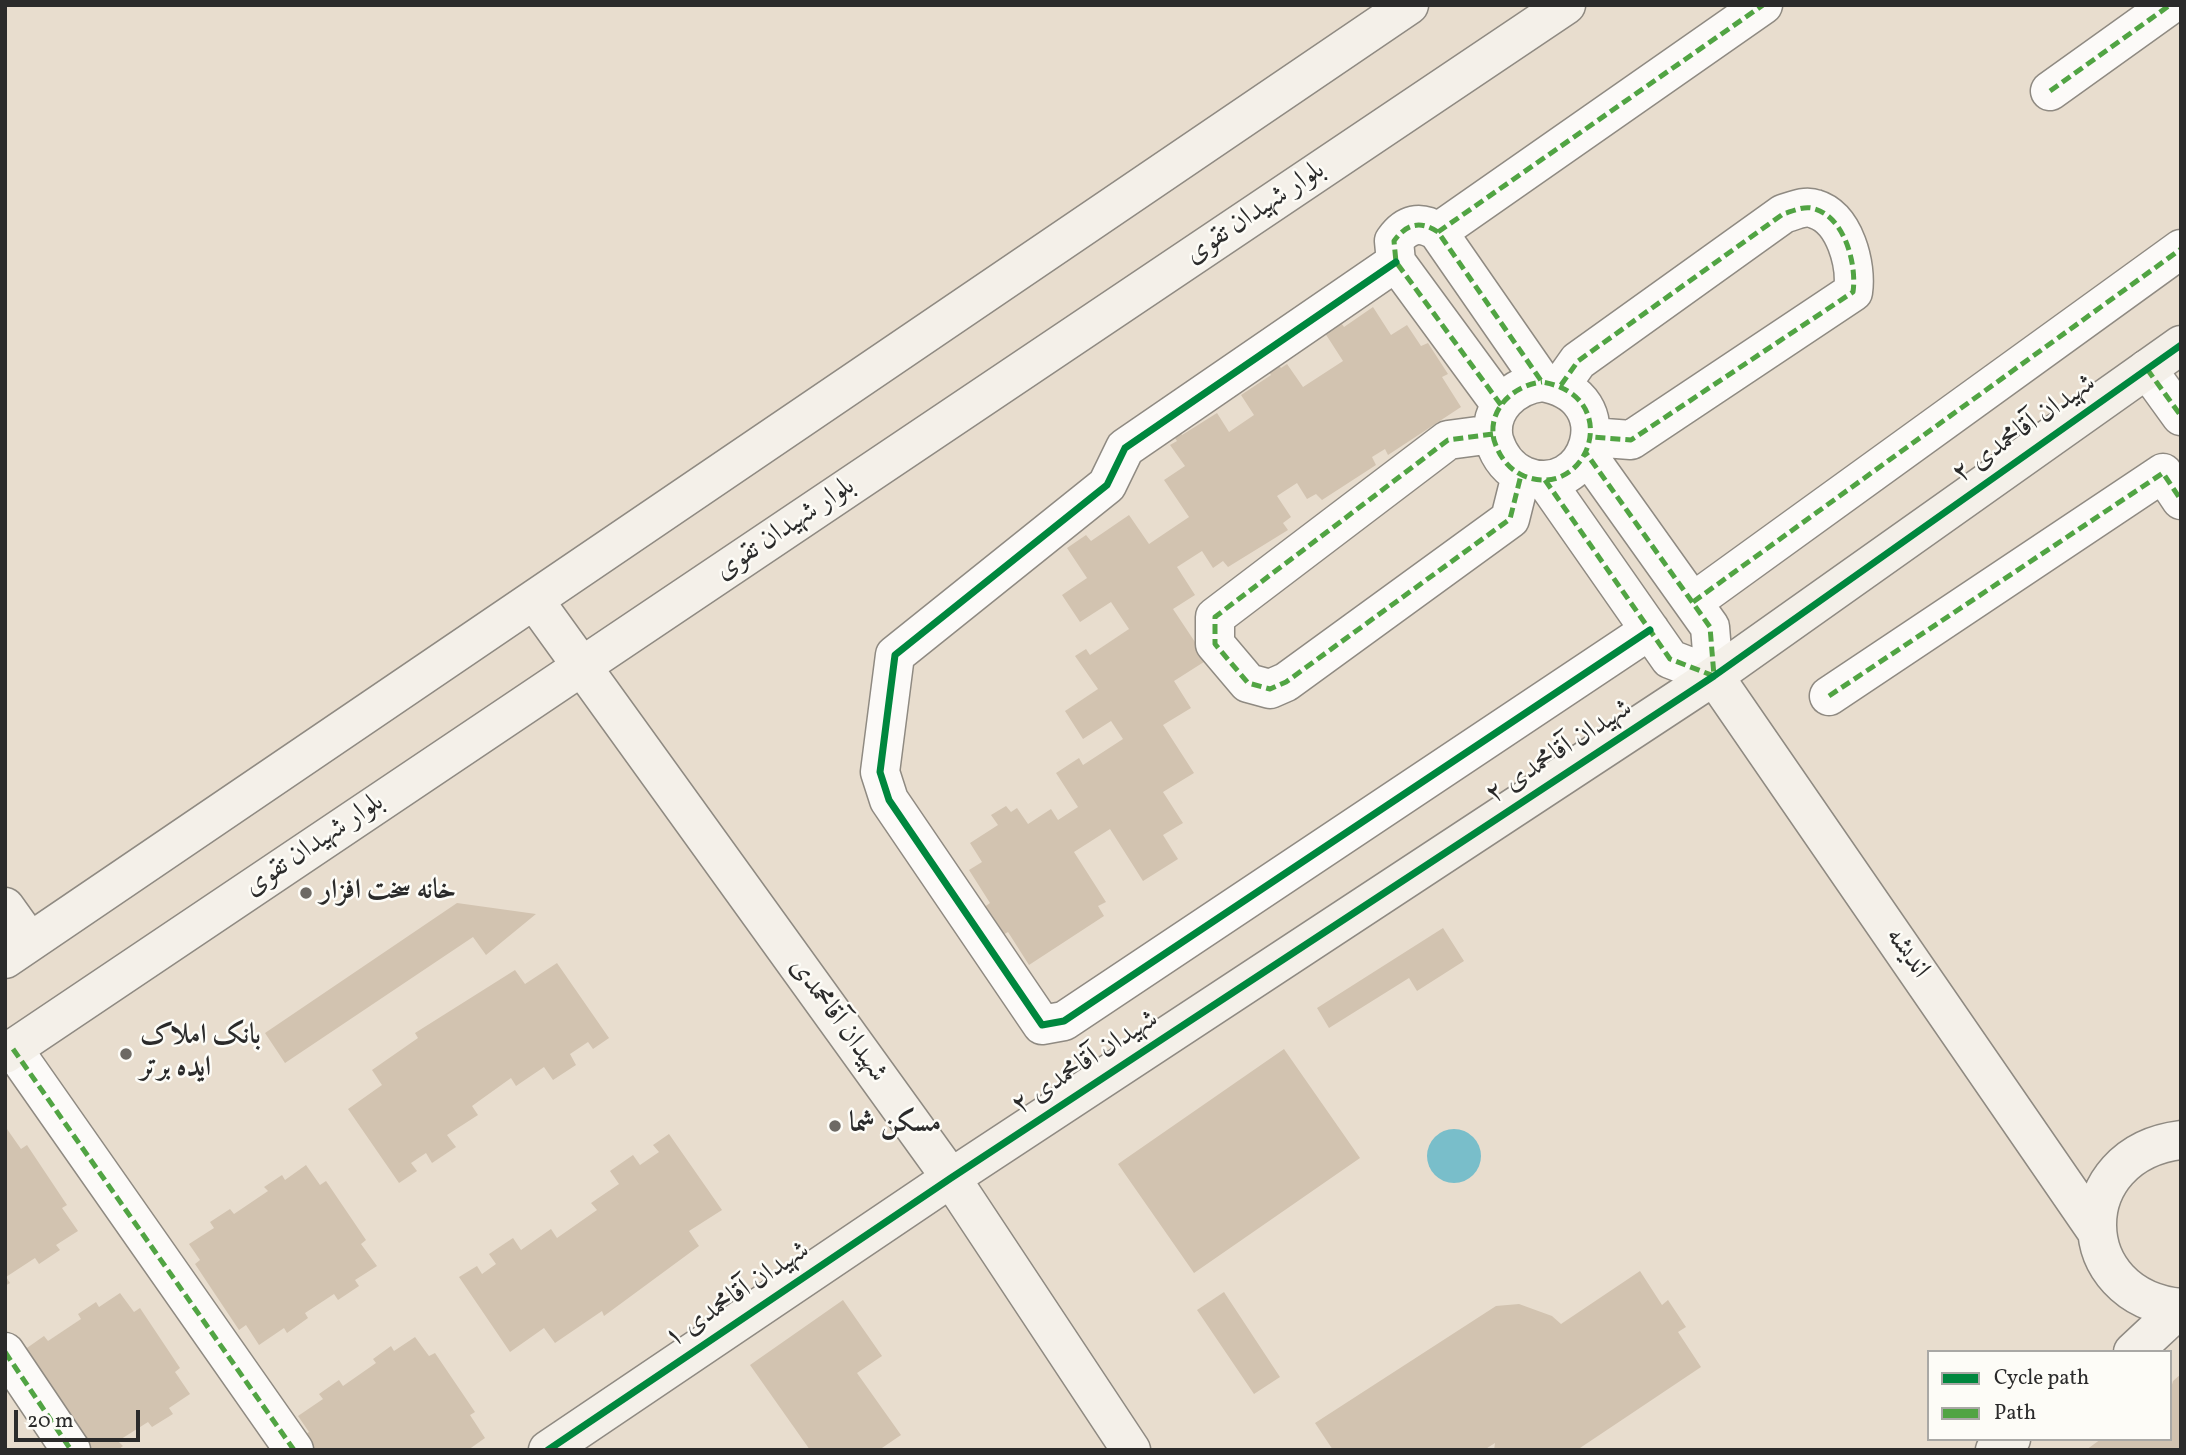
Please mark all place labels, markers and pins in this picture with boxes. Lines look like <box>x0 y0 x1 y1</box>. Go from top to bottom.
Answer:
place label: خانه سخت افزار <box>320 876 456 910</box>
marker: خانه سخت افزار <box>298 885 314 901</box>
place label: بانک املاک ایده برتر <box>140 1021 261 1087</box>
marker: بانک املاک ایده برتر <box>118 1046 134 1062</box>
place label: مسکن شما <box>849 1109 941 1143</box>
marker: مسکن شما <box>827 1118 843 1134</box>

